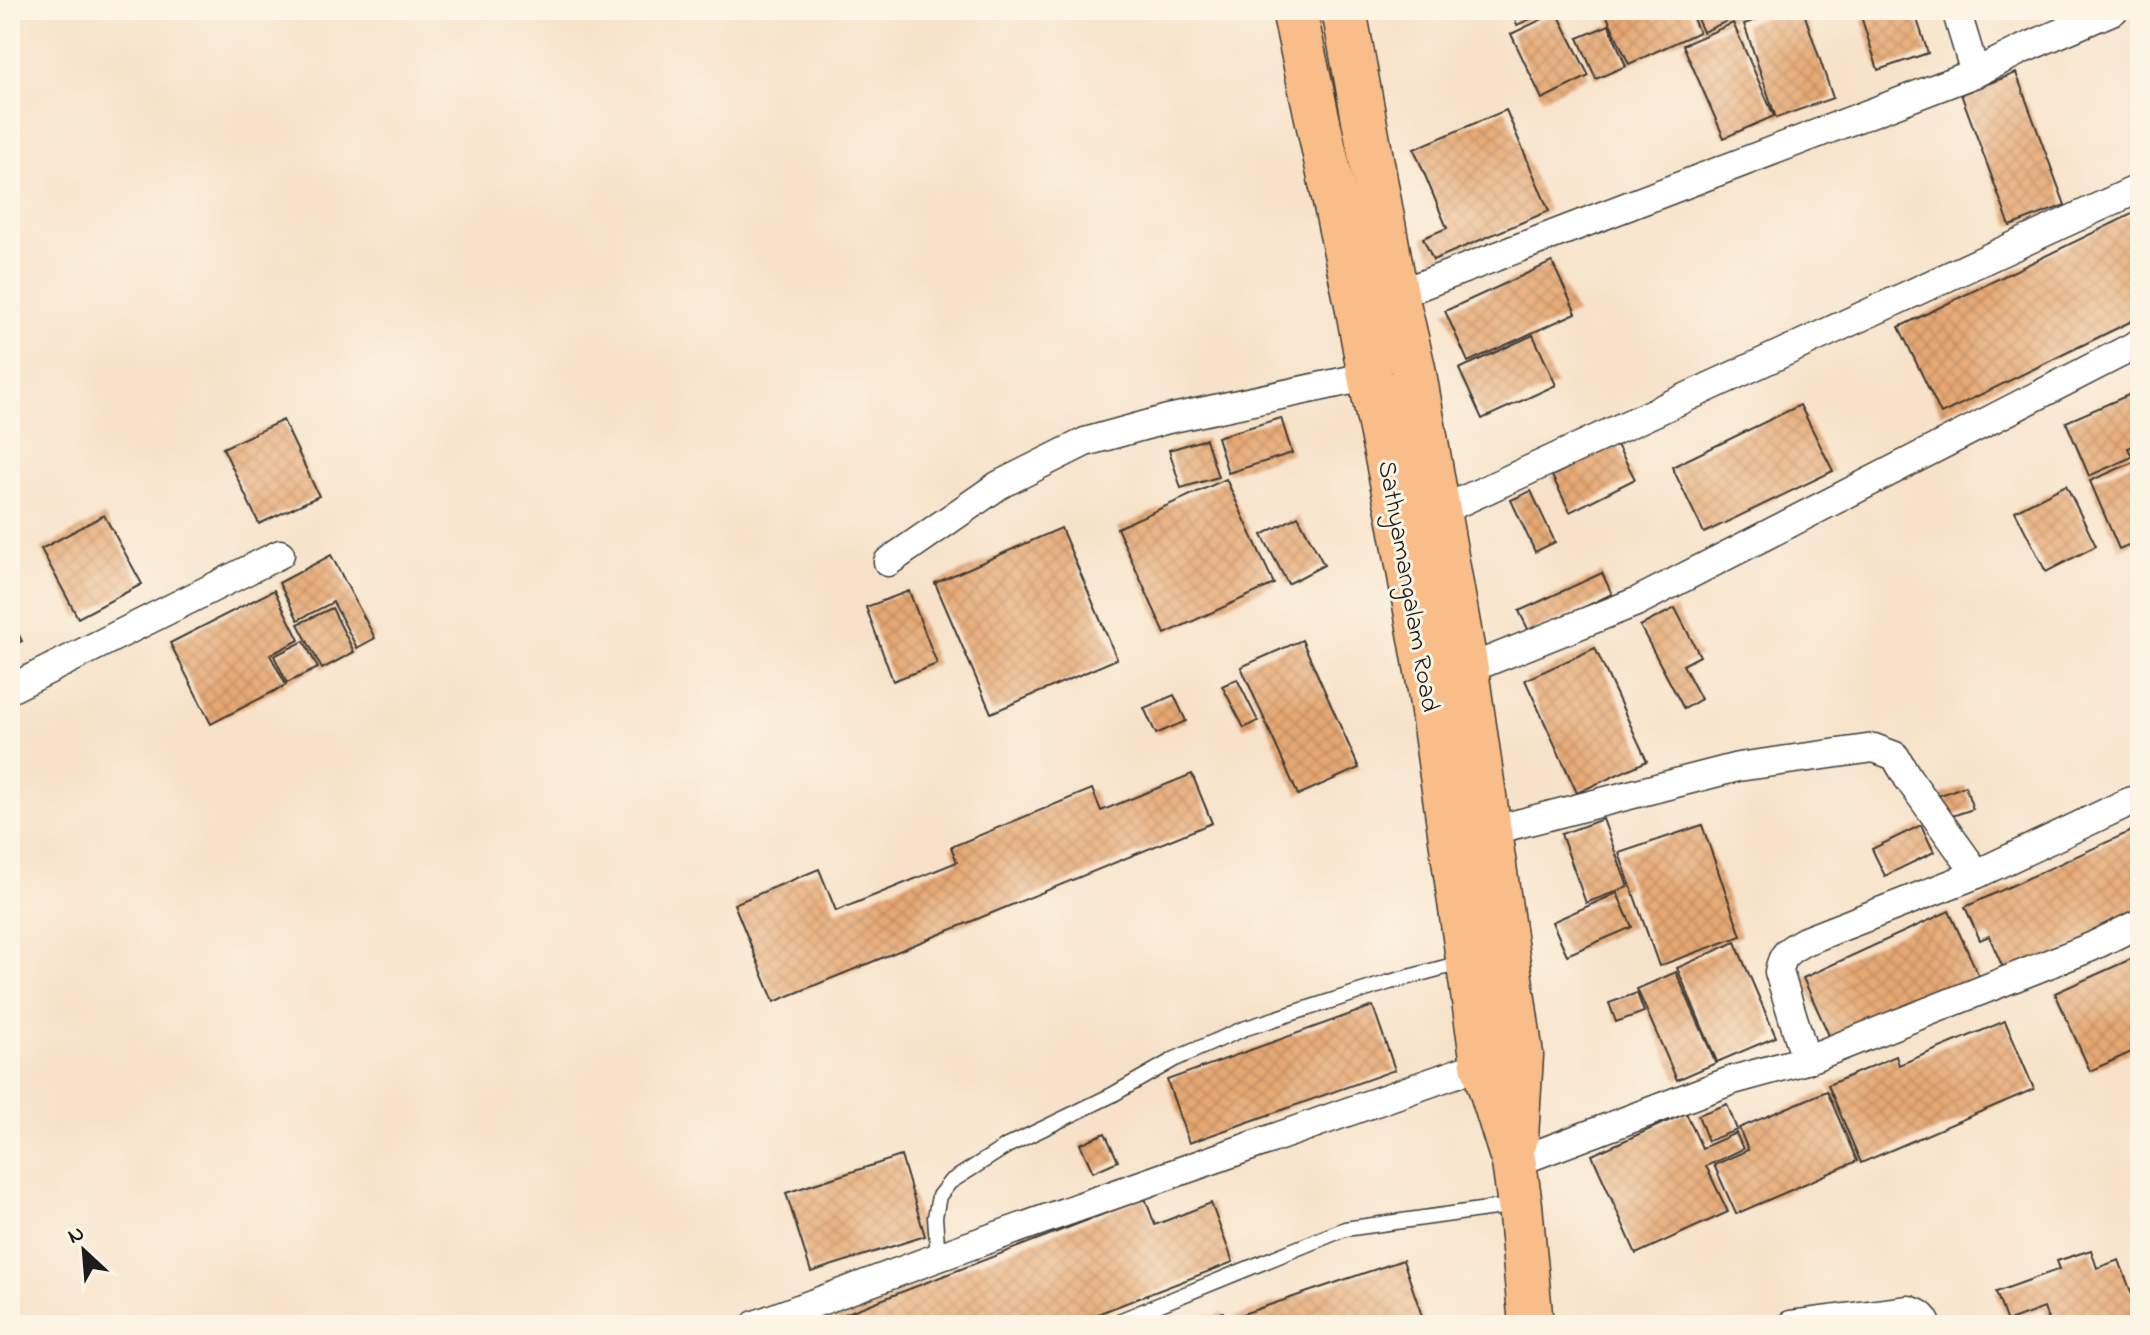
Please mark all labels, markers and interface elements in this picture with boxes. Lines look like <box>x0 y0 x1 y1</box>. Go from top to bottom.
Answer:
street label: Sathyamangalam Road <box>1366 458 1448 716</box>
north arrow <box>44 1211 124 1291</box>
text: N <box>63 1218 90 1253</box>

